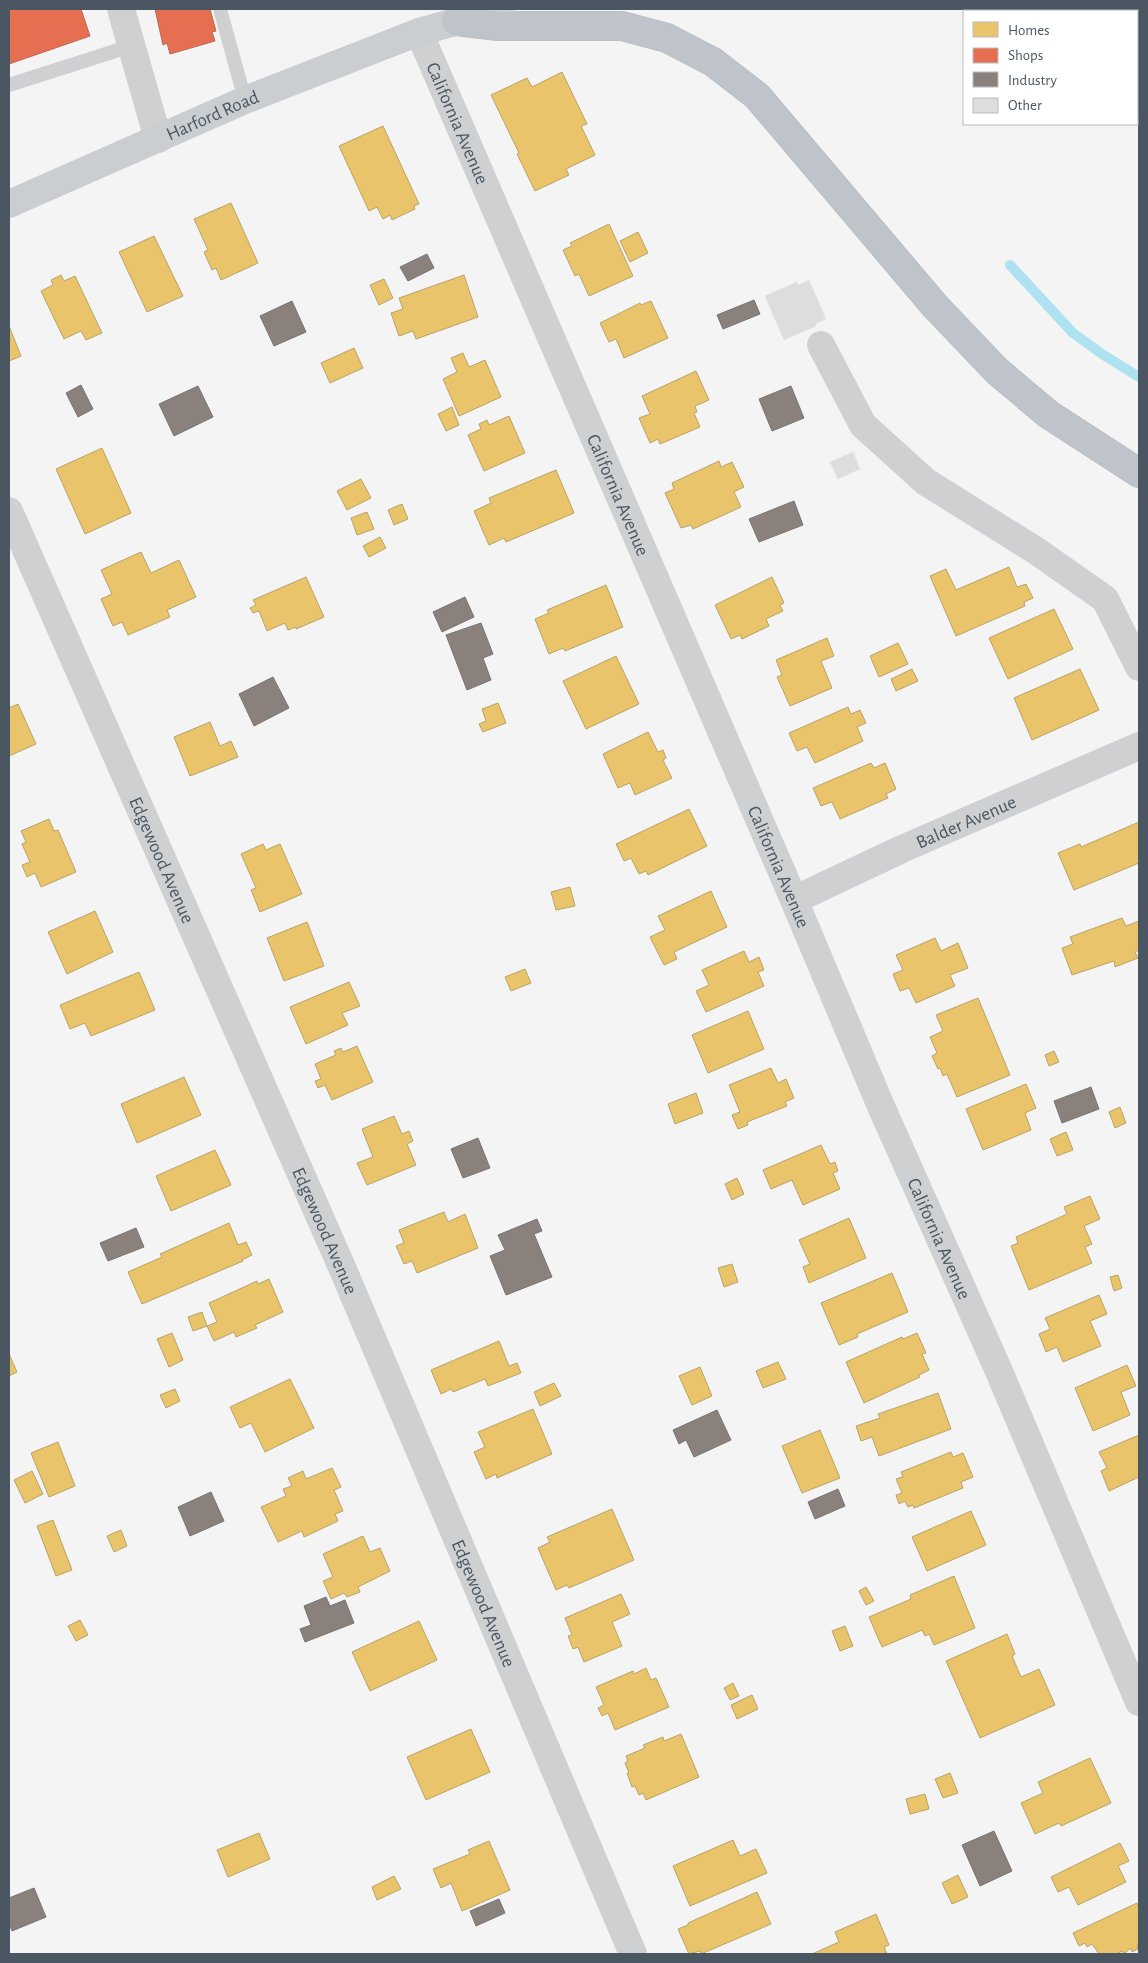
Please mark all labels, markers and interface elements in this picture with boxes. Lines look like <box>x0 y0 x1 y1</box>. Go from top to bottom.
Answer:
legend <box>963 10 1138 125</box>
text: Homes <box>1008 23 1050 38</box>
text: Shops <box>1008 48 1043 63</box>
street label: California Avenue <box>422 60 491 187</box>
text: Industry <box>1008 73 1057 88</box>
street label: Harford Road <box>164 88 262 144</box>
text: Other <box>1008 98 1042 113</box>
street label: California Avenue <box>583 432 652 559</box>
street label: Balder Avenue <box>914 793 1019 853</box>
street label: Edgewood Avenue <box>125 794 197 926</box>
street label: California Avenue <box>744 803 813 931</box>
street label: Edgewood Avenue <box>288 1165 360 1297</box>
street label: California Avenue <box>903 1176 974 1302</box>
street label: Edgewood Avenue <box>448 1537 518 1670</box>

